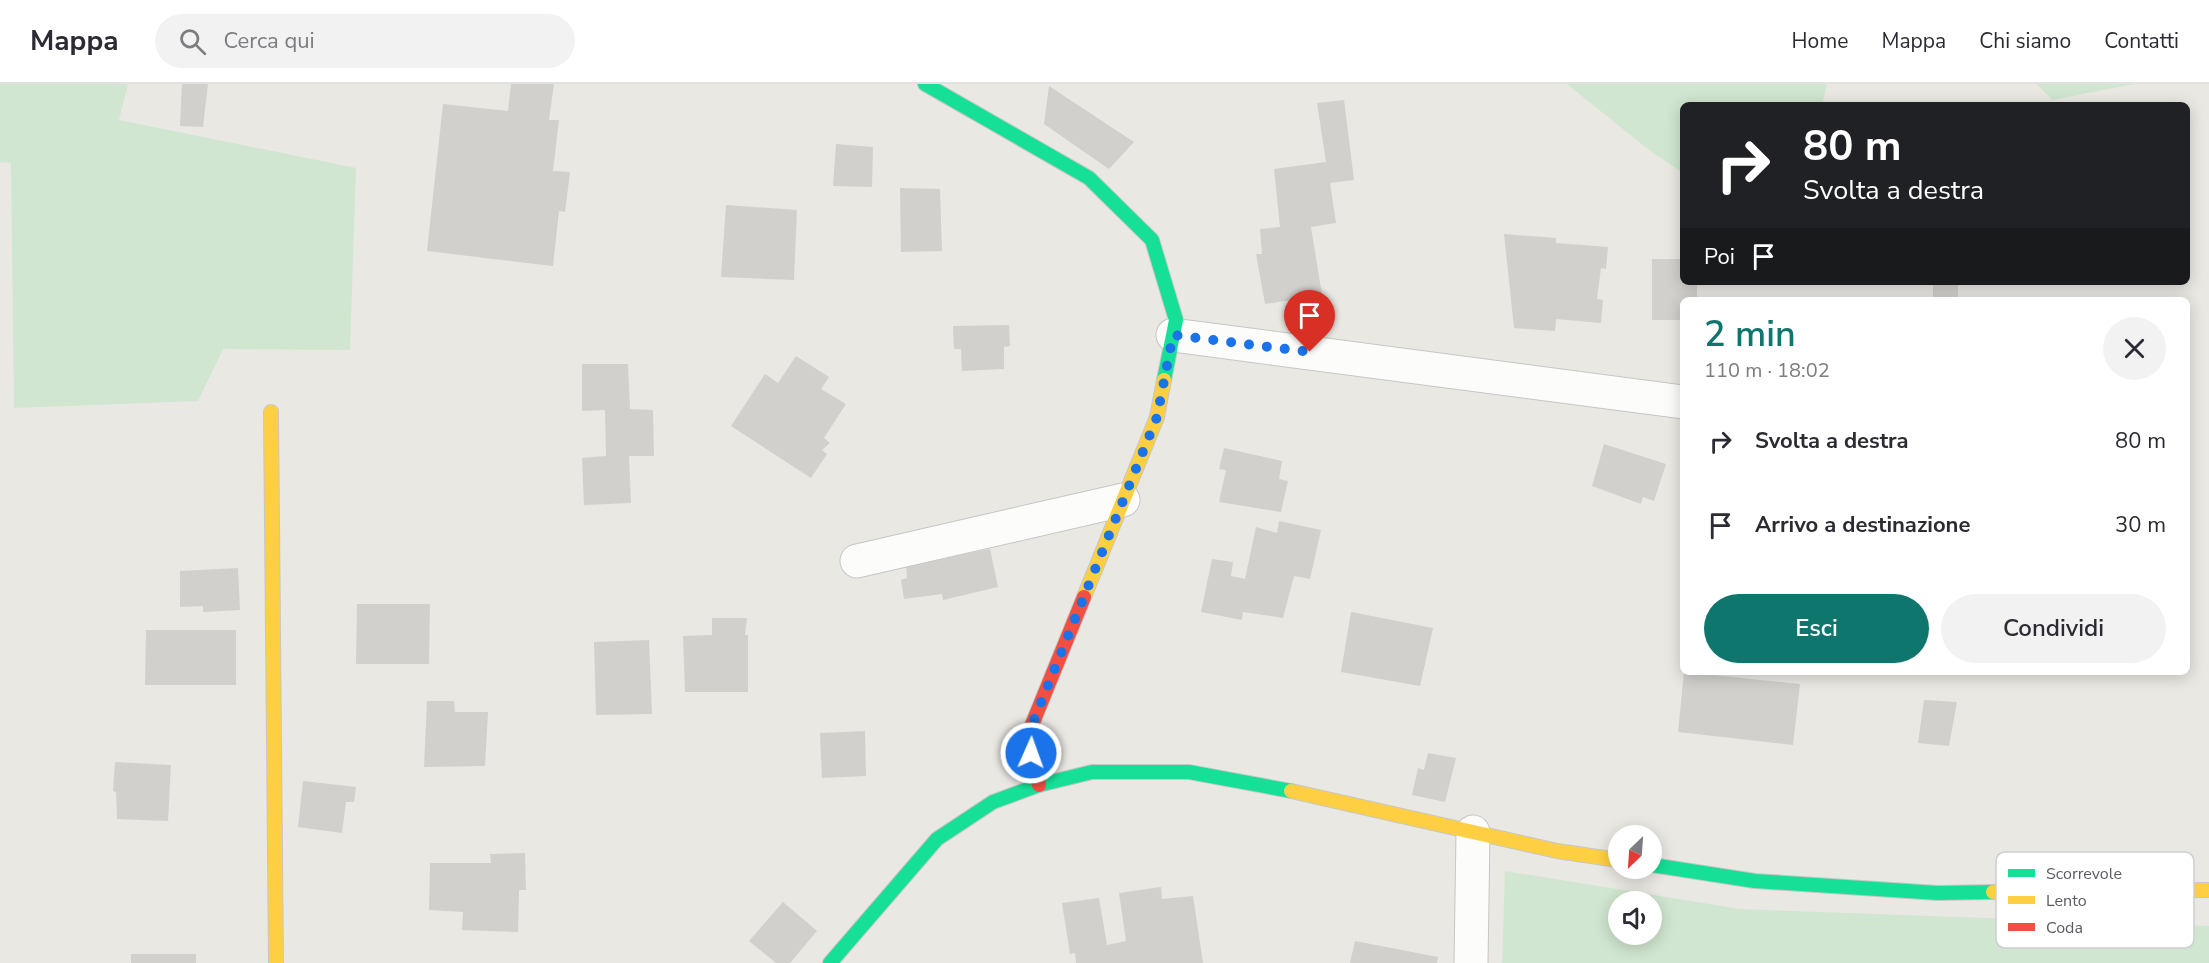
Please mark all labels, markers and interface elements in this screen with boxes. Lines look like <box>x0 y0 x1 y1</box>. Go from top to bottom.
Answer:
search box <box>155 14 575 68</box>
text: Mappa <box>30 22 119 60</box>
icon: search <box>176 25 209 58</box>
text: Cerca qui <box>224 26 315 56</box>
text: Home <box>1792 27 1848 55</box>
text: Mappa <box>1881 27 1946 55</box>
text: Chi siamo <box>1979 27 2071 55</box>
text: Contatti <box>2104 27 2179 55</box>
text: 80 m <box>1803 118 1902 175</box>
icon: right <box>1704 126 1782 204</box>
text: Svolta a destra <box>1803 172 1984 209</box>
icon: arrive <box>1747 240 1780 273</box>
text: Poi <box>1704 242 1735 272</box>
pin <box>1284 290 1335 352</box>
icon: arrive <box>1293 299 1326 332</box>
text: 2 min <box>1704 310 1796 359</box>
button: close <box>2103 317 2166 380</box>
text: 110 m · 18:02 <box>1704 357 1830 384</box>
icon: right <box>1704 425 1737 458</box>
text: Svolta a destra <box>1755 426 1909 456</box>
text: 80 m <box>2115 426 2166 456</box>
icon: arrive <box>1704 509 1737 542</box>
text: Arrivo a destinazione <box>1755 510 1970 540</box>
text: 30 m <box>2115 510 2166 540</box>
button: Esci <box>1704 594 1929 663</box>
button: Condividi <box>1941 594 2166 663</box>
position arrow <box>999 721 1063 785</box>
north arrow <box>1608 825 1662 879</box>
map controls <box>1608 825 1662 945</box>
legend <box>1996 852 2194 948</box>
text: Scorrevole <box>2046 863 2122 885</box>
text: Lento <box>2046 890 2087 912</box>
button: sound <box>1608 891 1662 945</box>
text: Coda <box>2046 917 2083 939</box>

